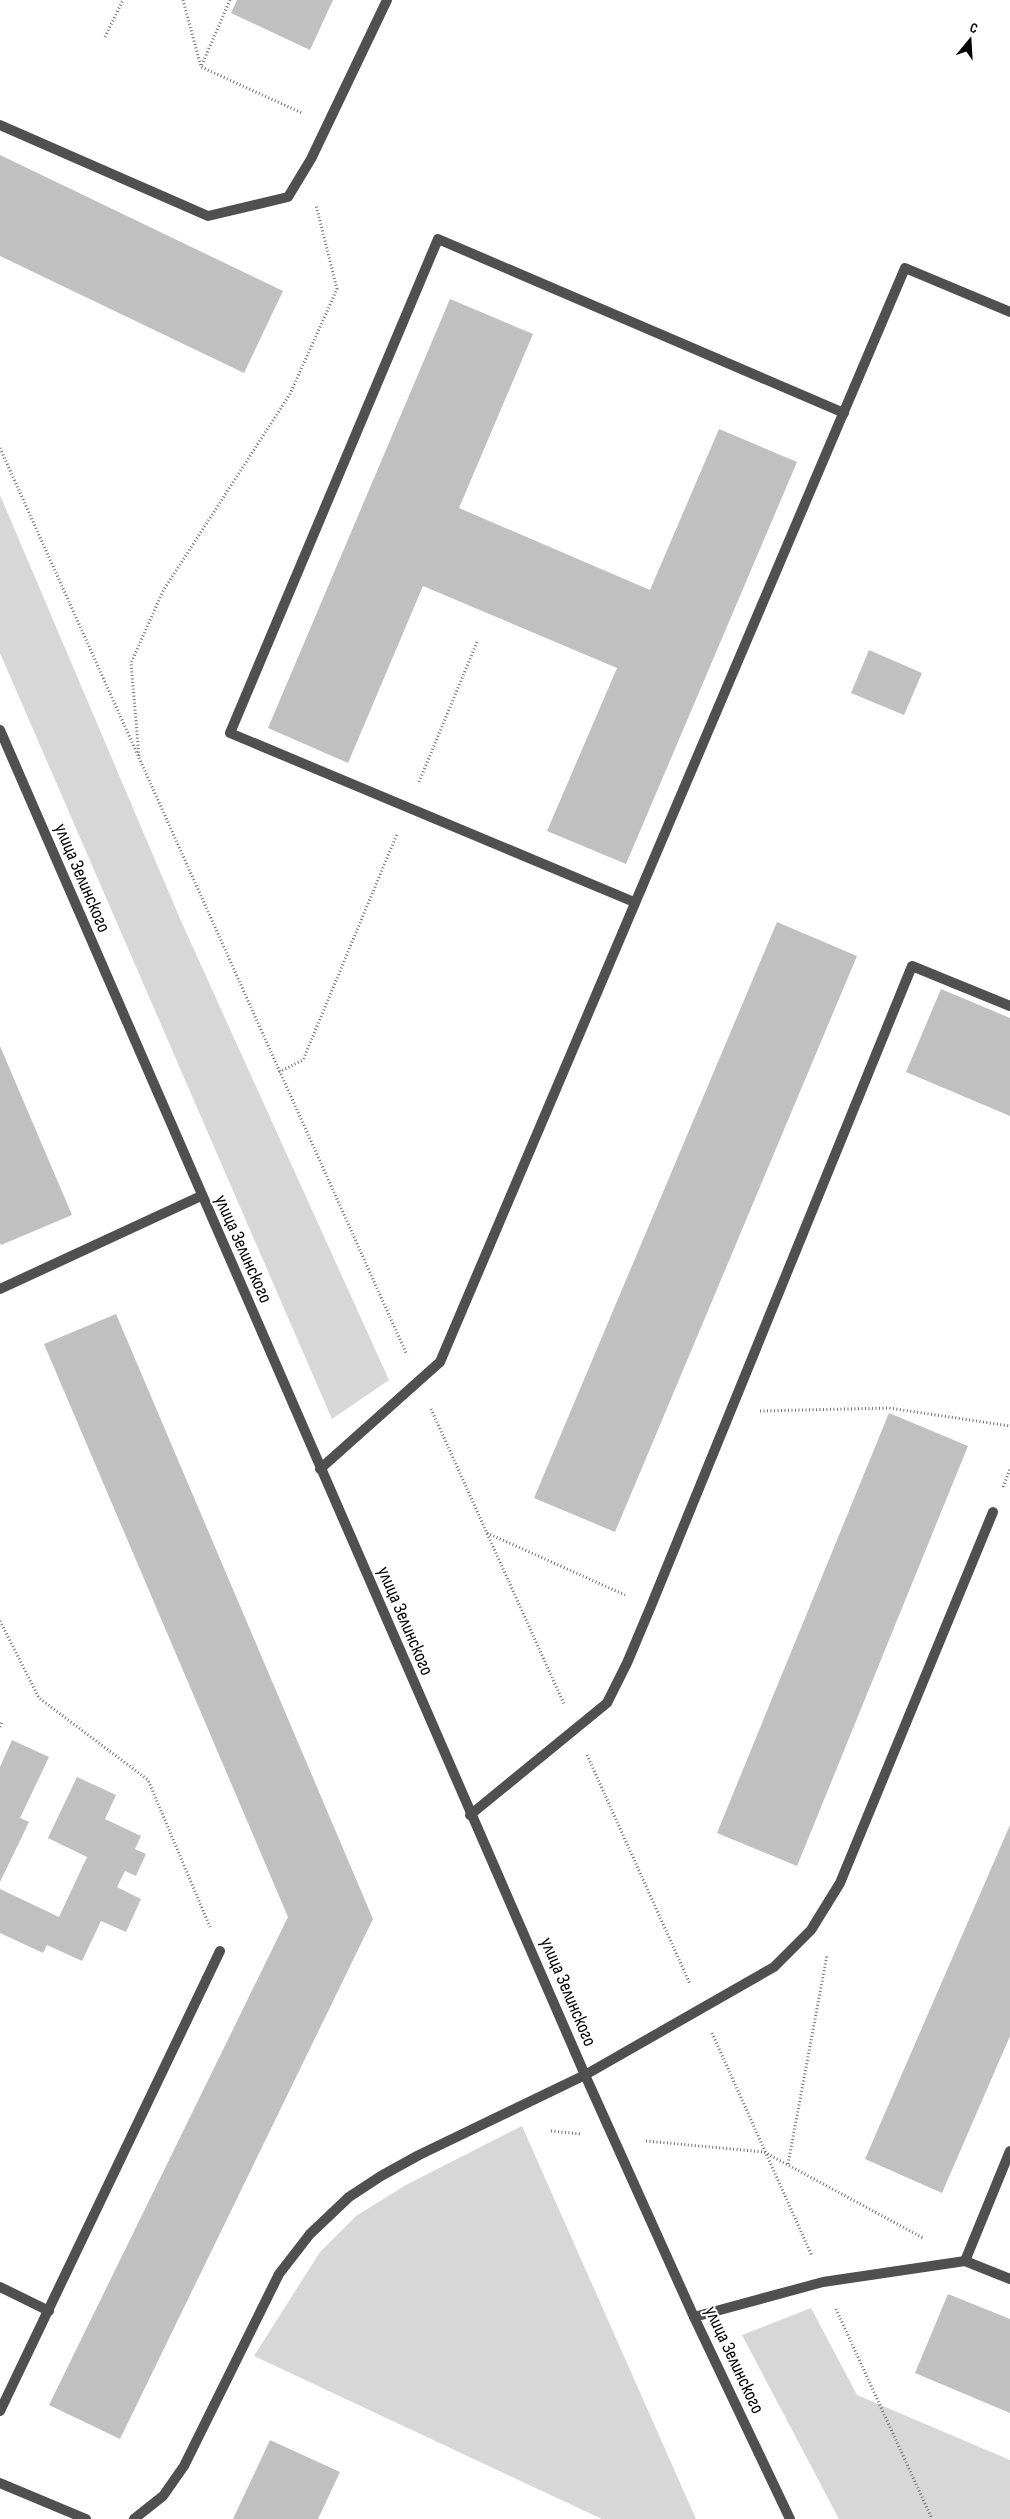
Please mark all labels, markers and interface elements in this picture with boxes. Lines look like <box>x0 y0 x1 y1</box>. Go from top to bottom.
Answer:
north arrow <box>945 15 995 65</box>
text: С <box>968 19 980 37</box>
street label: улица Зелинского <box>49 820 115 936</box>
street label: улица Зелинского <box>209 1191 277 1307</box>
street label: улица Зелинского <box>372 1563 438 1679</box>
street label: улица Зелинского <box>535 1934 601 2050</box>
street label: улица Зелинского <box>699 2303 769 2417</box>

